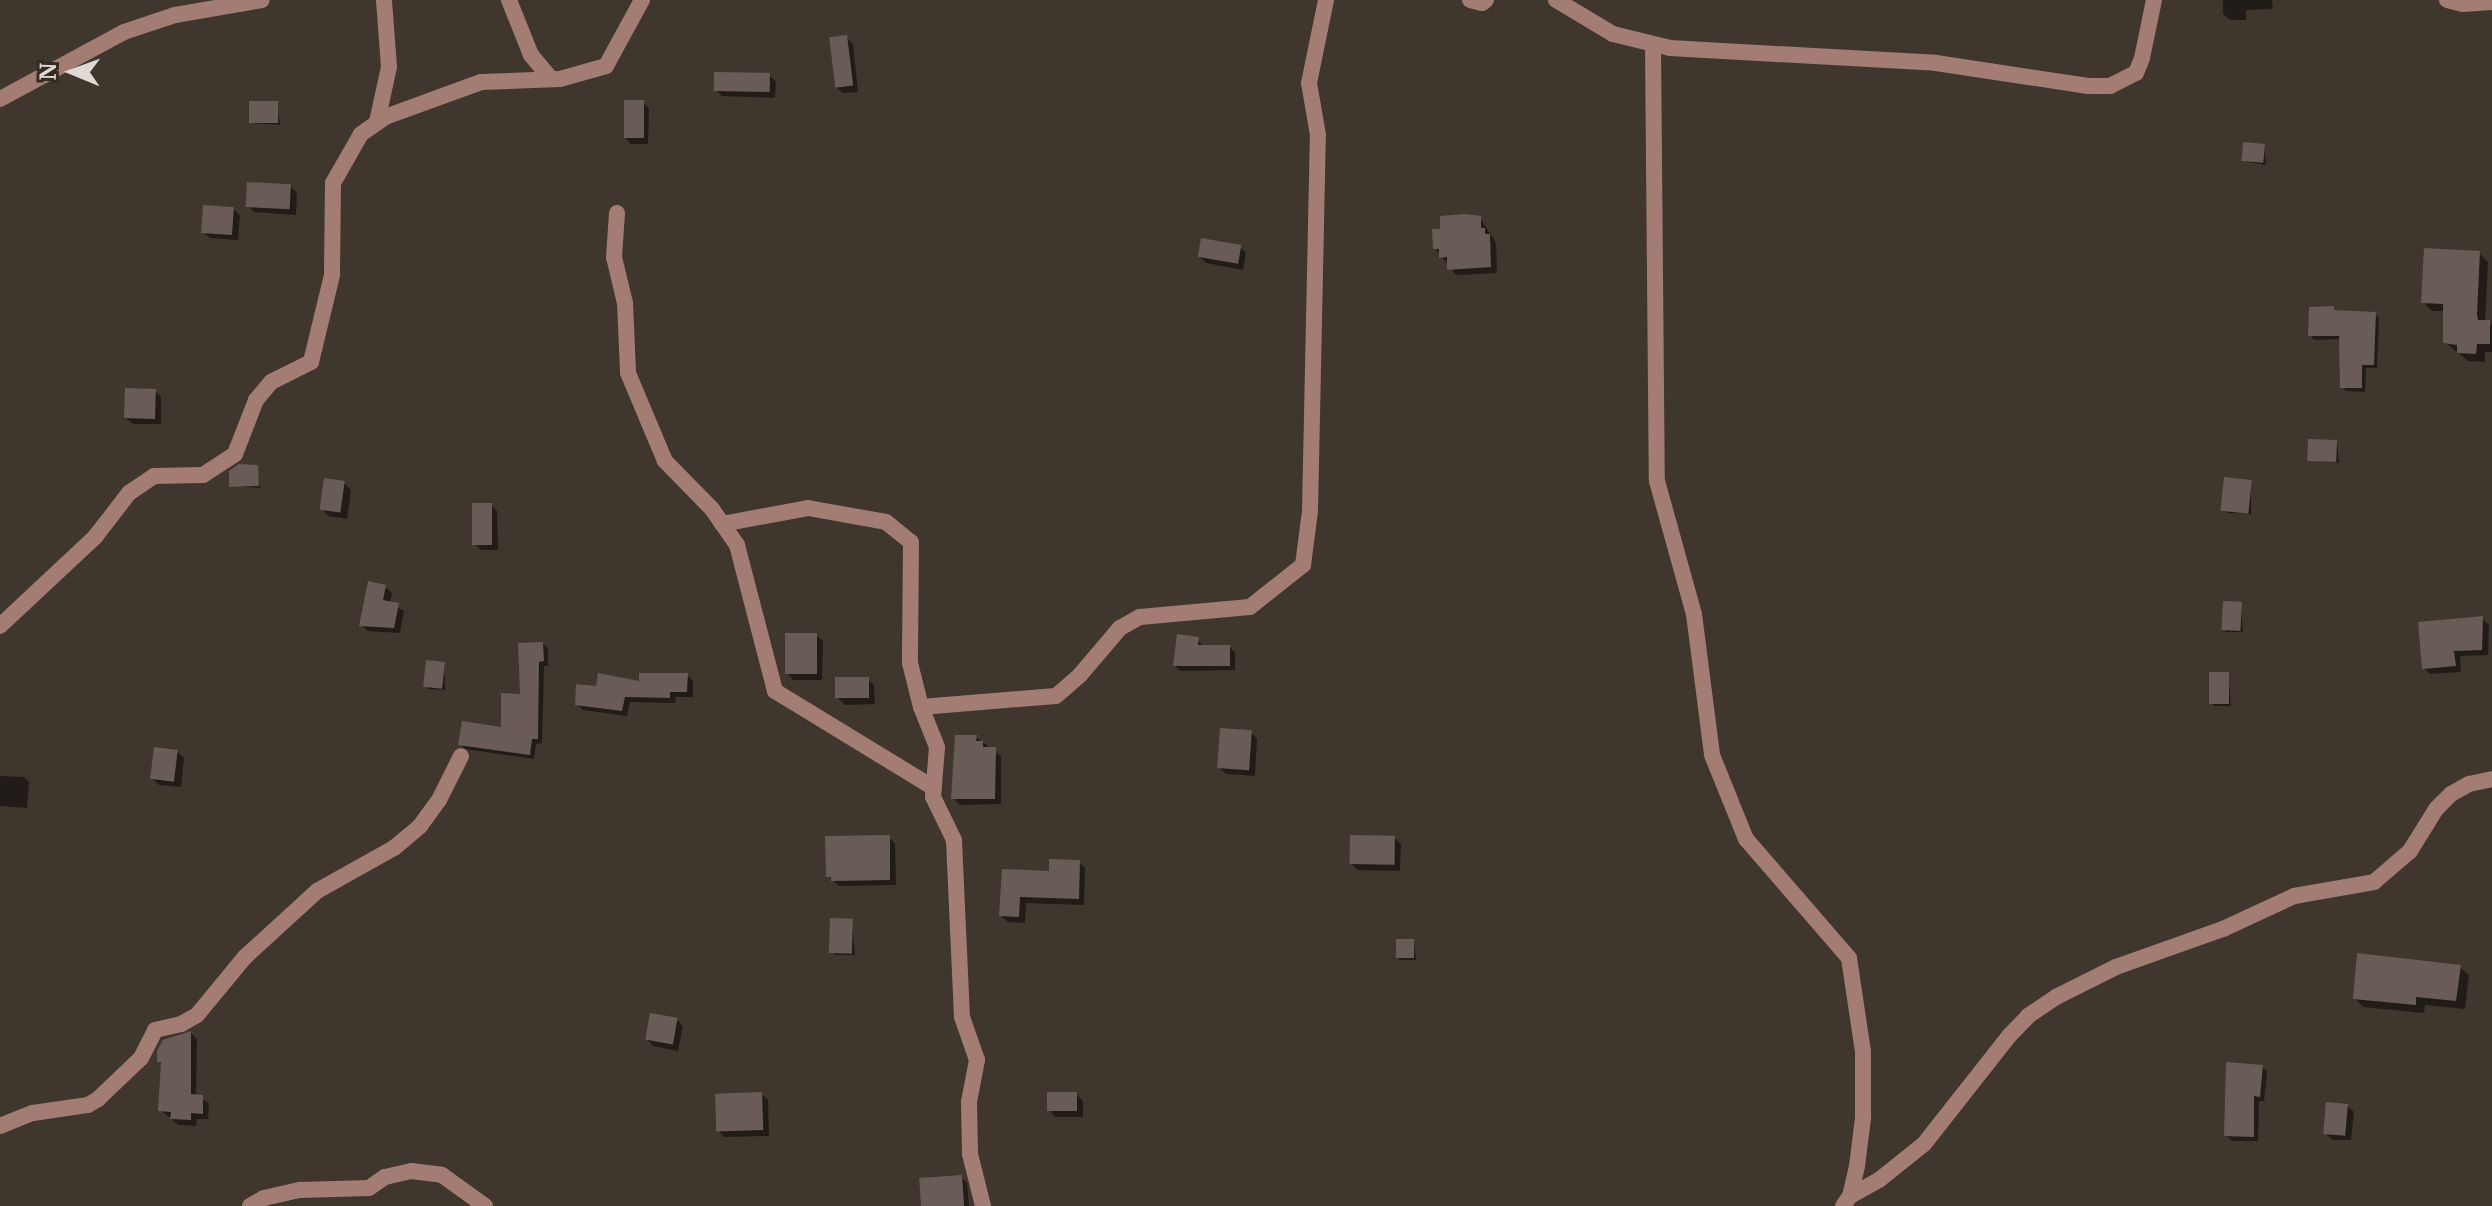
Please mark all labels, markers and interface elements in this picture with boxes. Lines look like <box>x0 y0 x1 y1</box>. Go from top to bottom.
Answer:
north arrow <box>32 32 112 112</box>
text: N <box>34 63 62 81</box>

